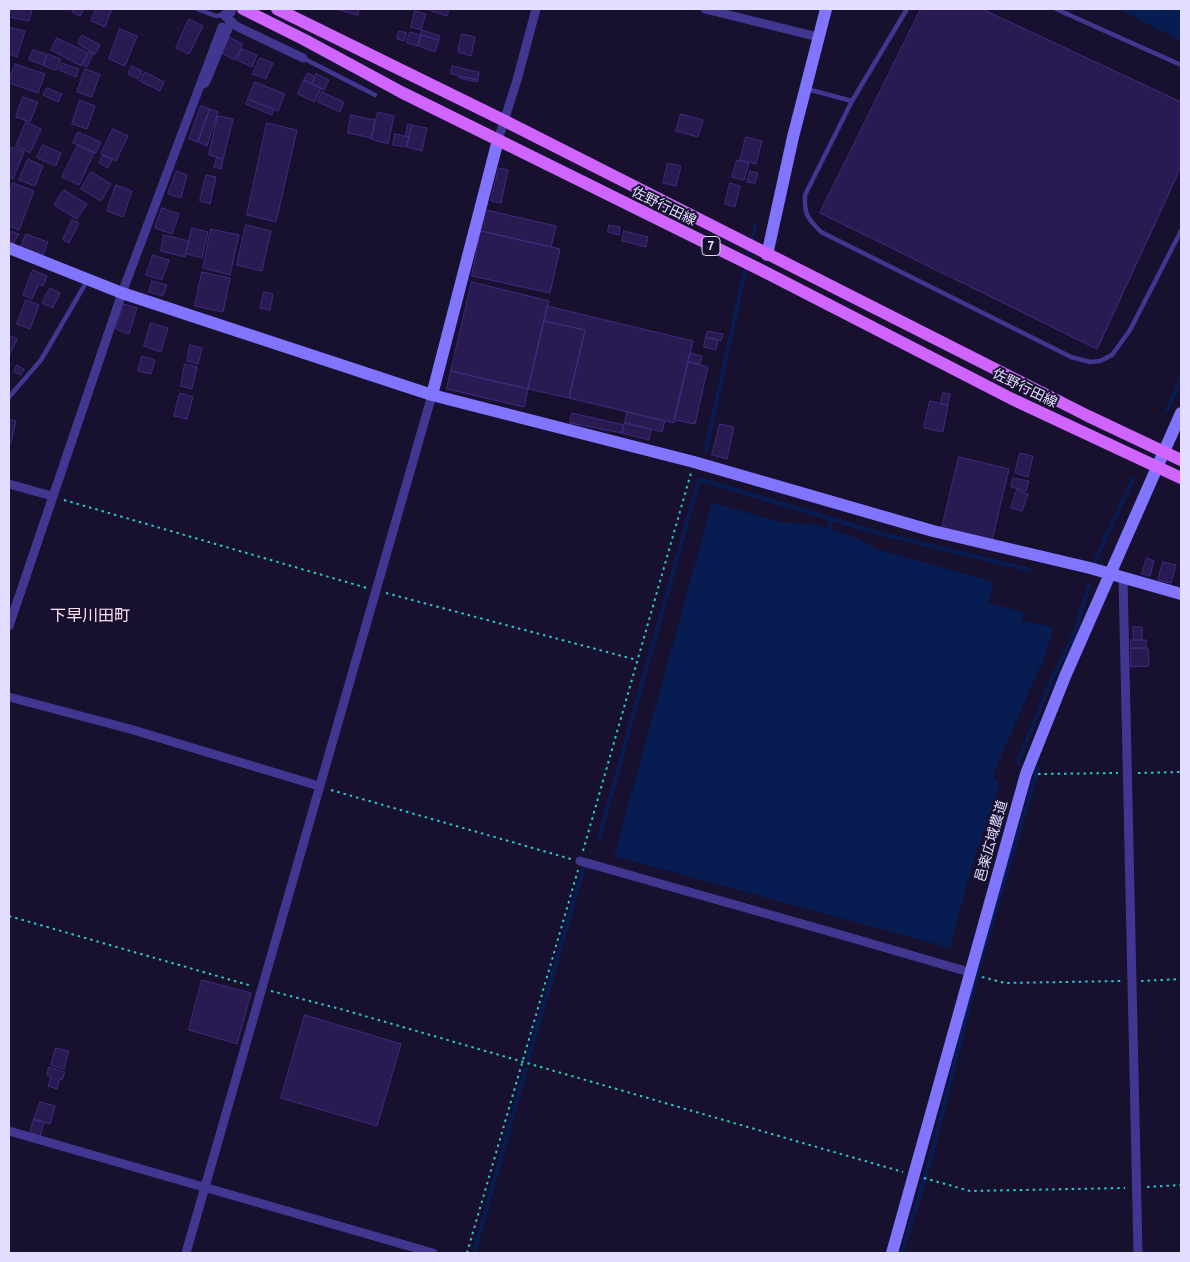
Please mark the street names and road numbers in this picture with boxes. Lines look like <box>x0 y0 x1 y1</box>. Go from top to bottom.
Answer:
street label: 佐野行田線 <box>629 183 699 229</box>
road number: 7 <box>702 237 720 256</box>
street label: 佐野行田線 <box>990 365 1060 411</box>
street label: 邑楽広域農道 <box>971 798 1011 884</box>

